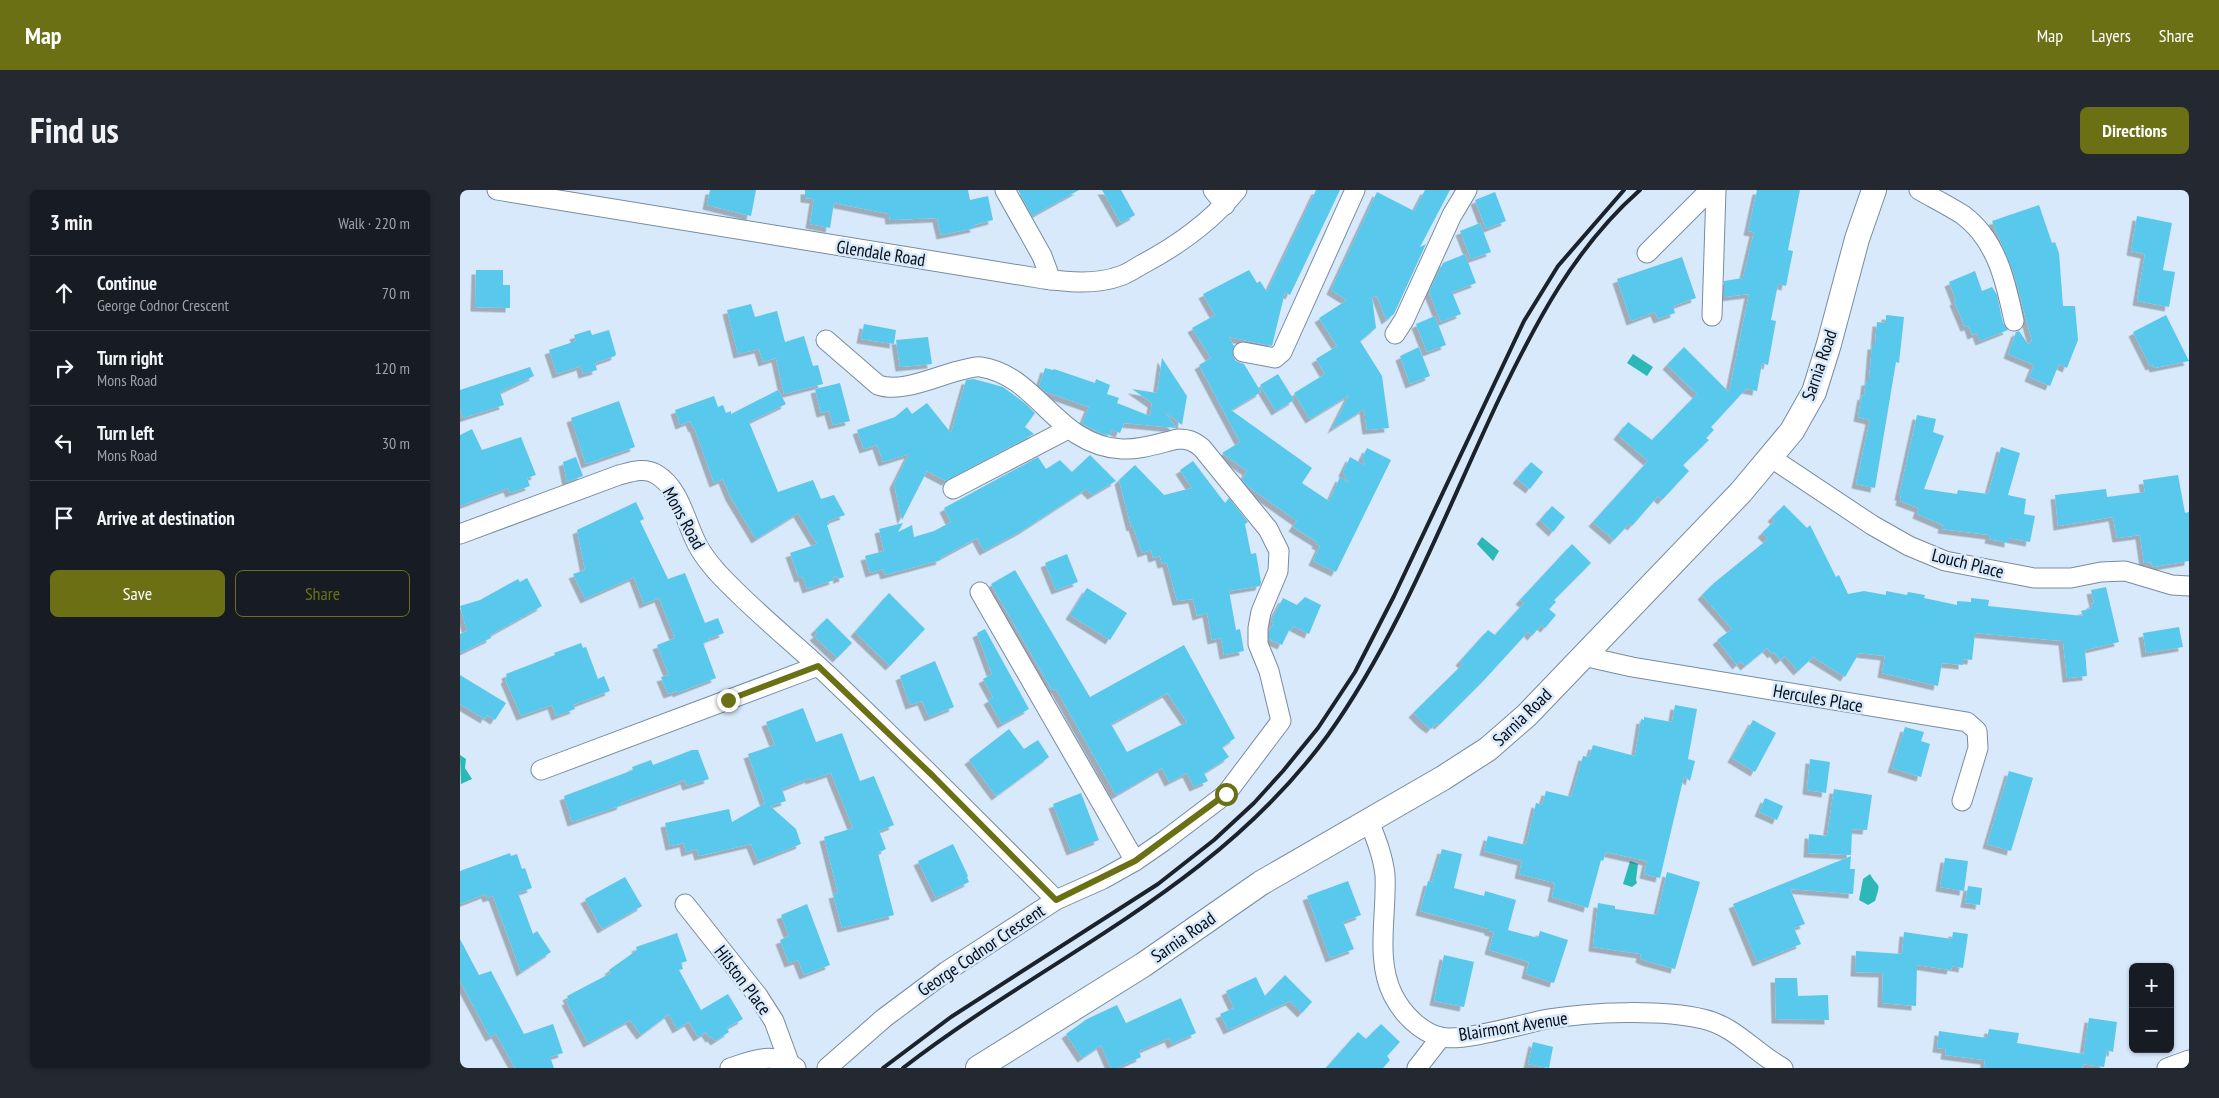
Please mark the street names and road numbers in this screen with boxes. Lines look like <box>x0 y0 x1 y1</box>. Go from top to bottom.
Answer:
street label: Glendale Road <box>835 235 927 271</box>
street label: Sarnia Road <box>1796 327 1842 403</box>
street label: Mons Road <box>658 483 710 553</box>
street label: Louch Place <box>1930 543 2006 583</box>
street label: Hercules Place <box>1771 679 1865 717</box>
street label: Sarnia Road <box>1488 683 1556 751</box>
street label: George Codnor Crescent <box>913 899 1049 1001</box>
street label: Sarnia Road <box>1146 907 1220 967</box>
street label: Hilston Place <box>709 941 777 1019</box>
street label: Blairmont Avenue <box>1457 1006 1569 1046</box>

